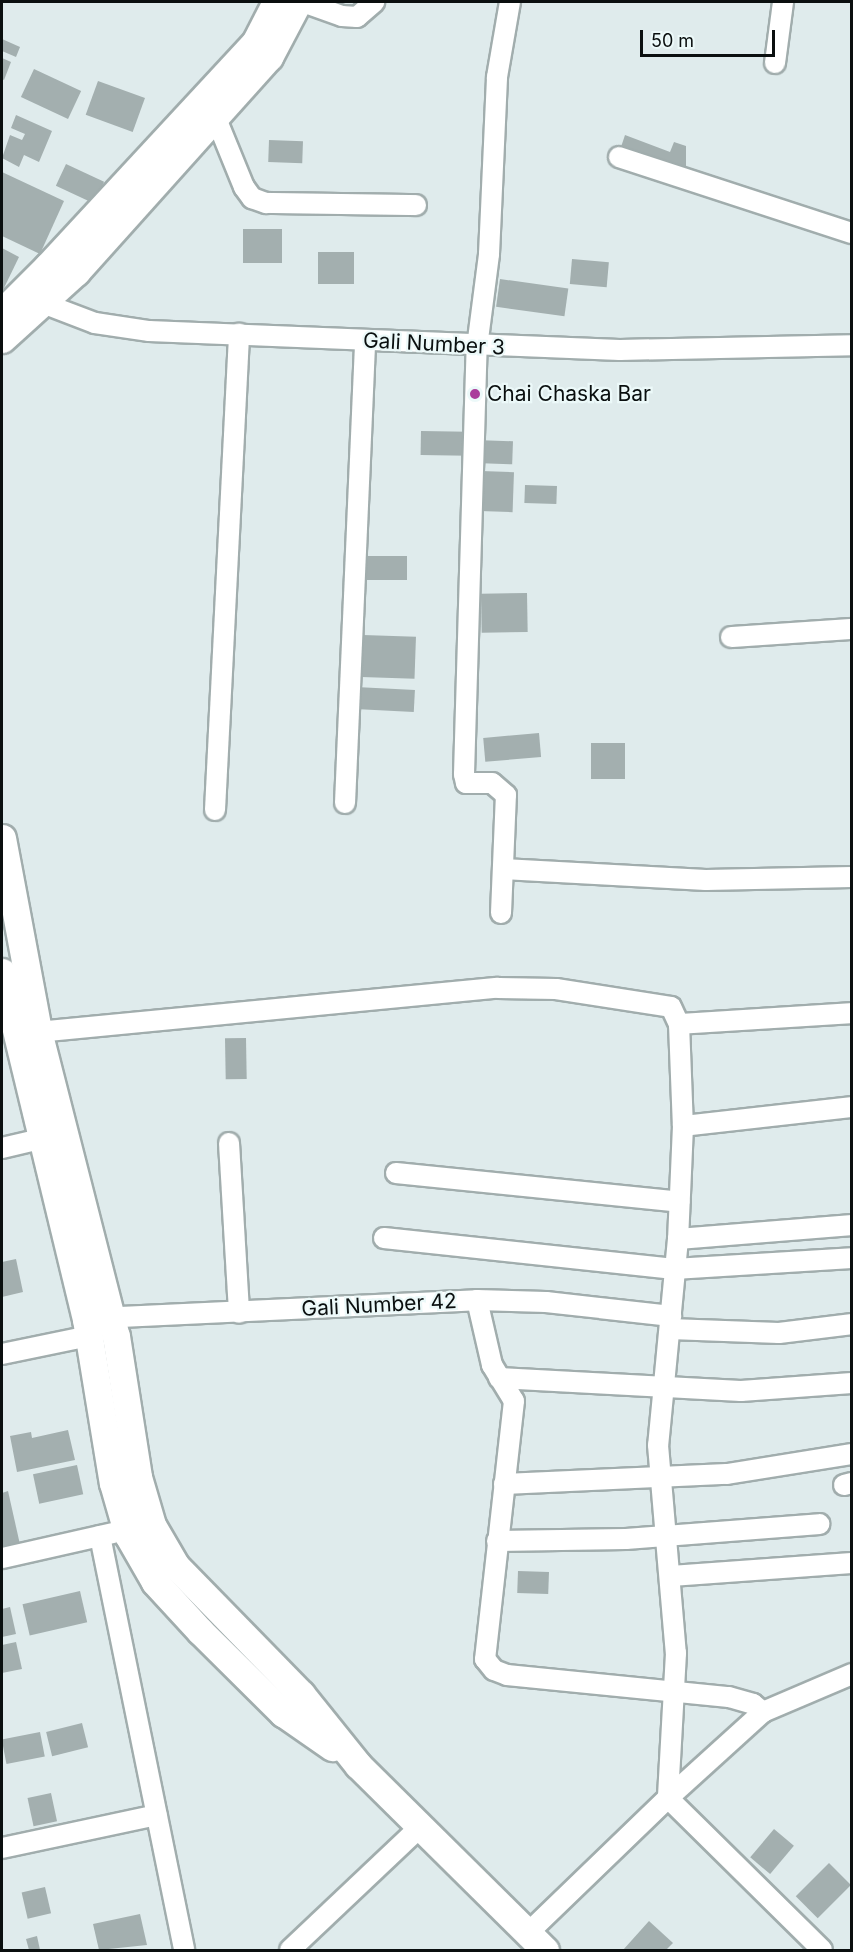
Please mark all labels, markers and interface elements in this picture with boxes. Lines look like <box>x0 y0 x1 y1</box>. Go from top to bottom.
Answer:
scale bar <box>643 18 778 56</box>
text: 50 m <box>651 30 694 51</box>
street label: Gali Number 3 <box>362 328 506 360</box>
place label: Chai Chaska Bar <box>487 381 651 407</box>
marker: Chai Chaska Bar <box>468 387 482 401</box>
street label: Gali Number 42 <box>301 1288 457 1322</box>

